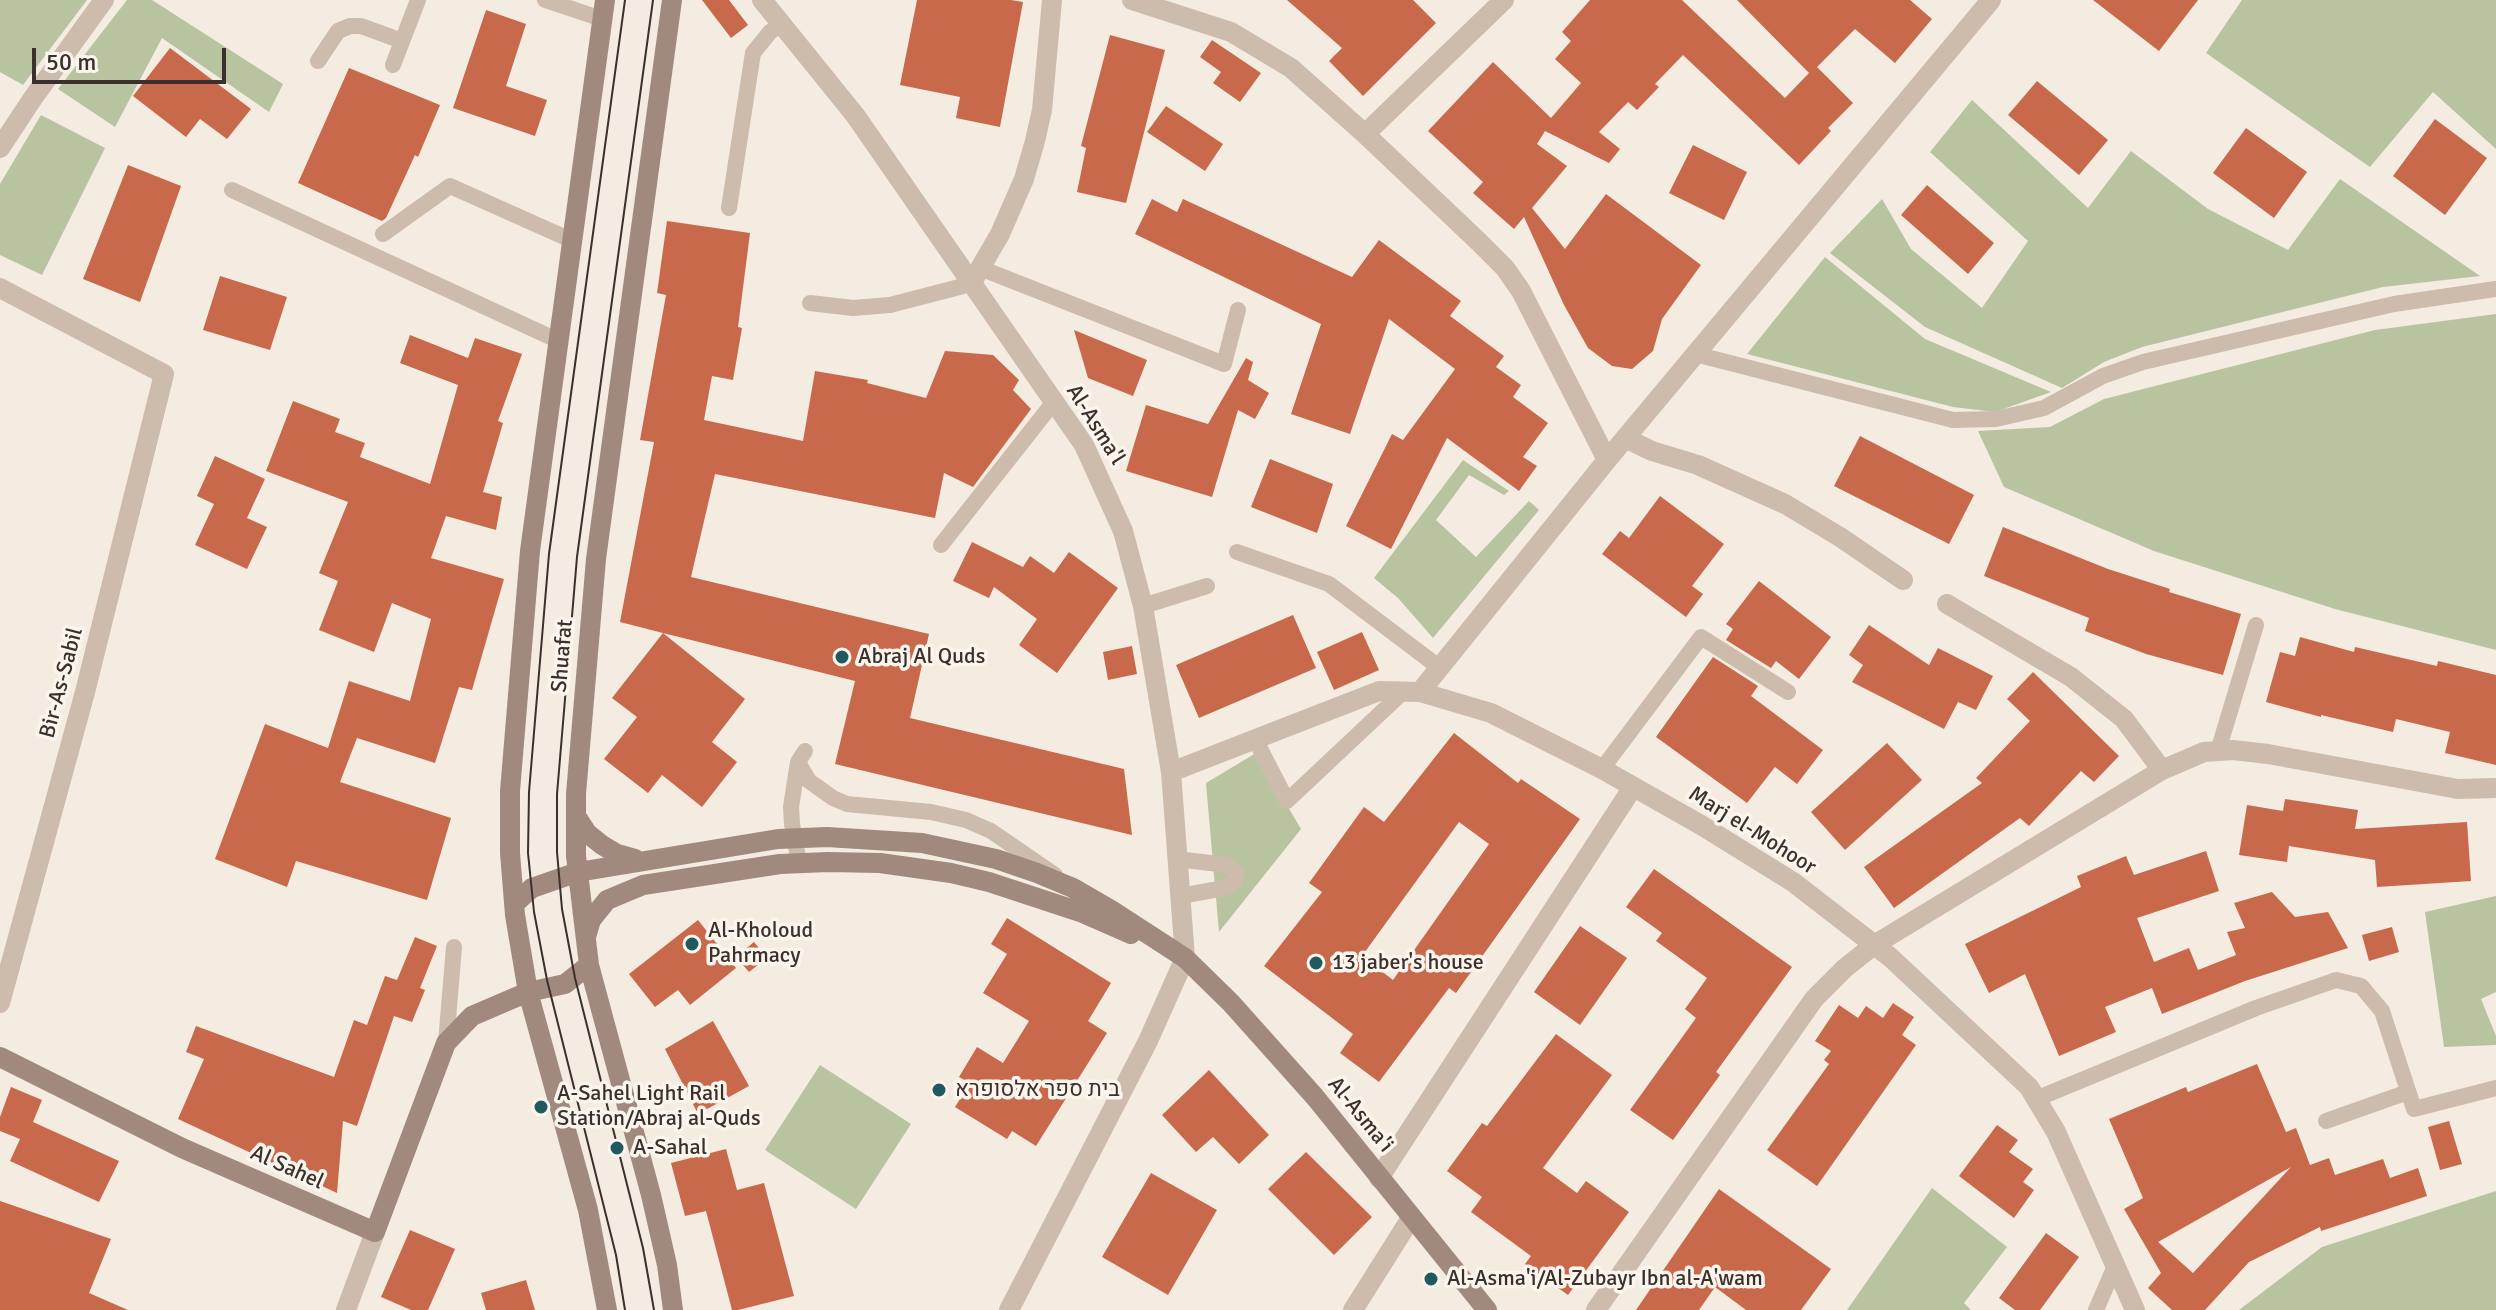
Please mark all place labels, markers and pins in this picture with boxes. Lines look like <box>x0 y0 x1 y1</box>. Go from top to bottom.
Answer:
place label: Abraj Al Quds <box>858 644 985 670</box>
marker: Abraj Al Quds <box>833 648 851 666</box>
place label: Al-Kholoud Pahrmacy <box>708 918 813 970</box>
marker: Al-Kholoud Pahrmacy <box>683 935 701 953</box>
place label: 13 jaber's house <box>1332 950 1484 976</box>
marker: 13 jaber's house <box>1307 954 1325 972</box>
place label: בית ספר אלסופרא <box>955 1077 1120 1103</box>
place label: A-Sahel Light Rail Station/Abraj al-Quds <box>557 1081 761 1132</box>
marker: בית ספר אלסופרא <box>930 1081 948 1099</box>
marker: A-Sahel Light Rail Station/Abraj al-Quds <box>532 1098 550 1116</box>
place label: A-Sahal <box>633 1135 707 1161</box>
marker: A-Sahal <box>608 1139 626 1157</box>
place label: Al-Asma'i/Al-Zubayr Ibn al-A'wam <box>1447 1266 1763 1292</box>
marker: Al-Asma'i/Al-Zubayr Ibn al-A'wam <box>1422 1270 1440 1288</box>

